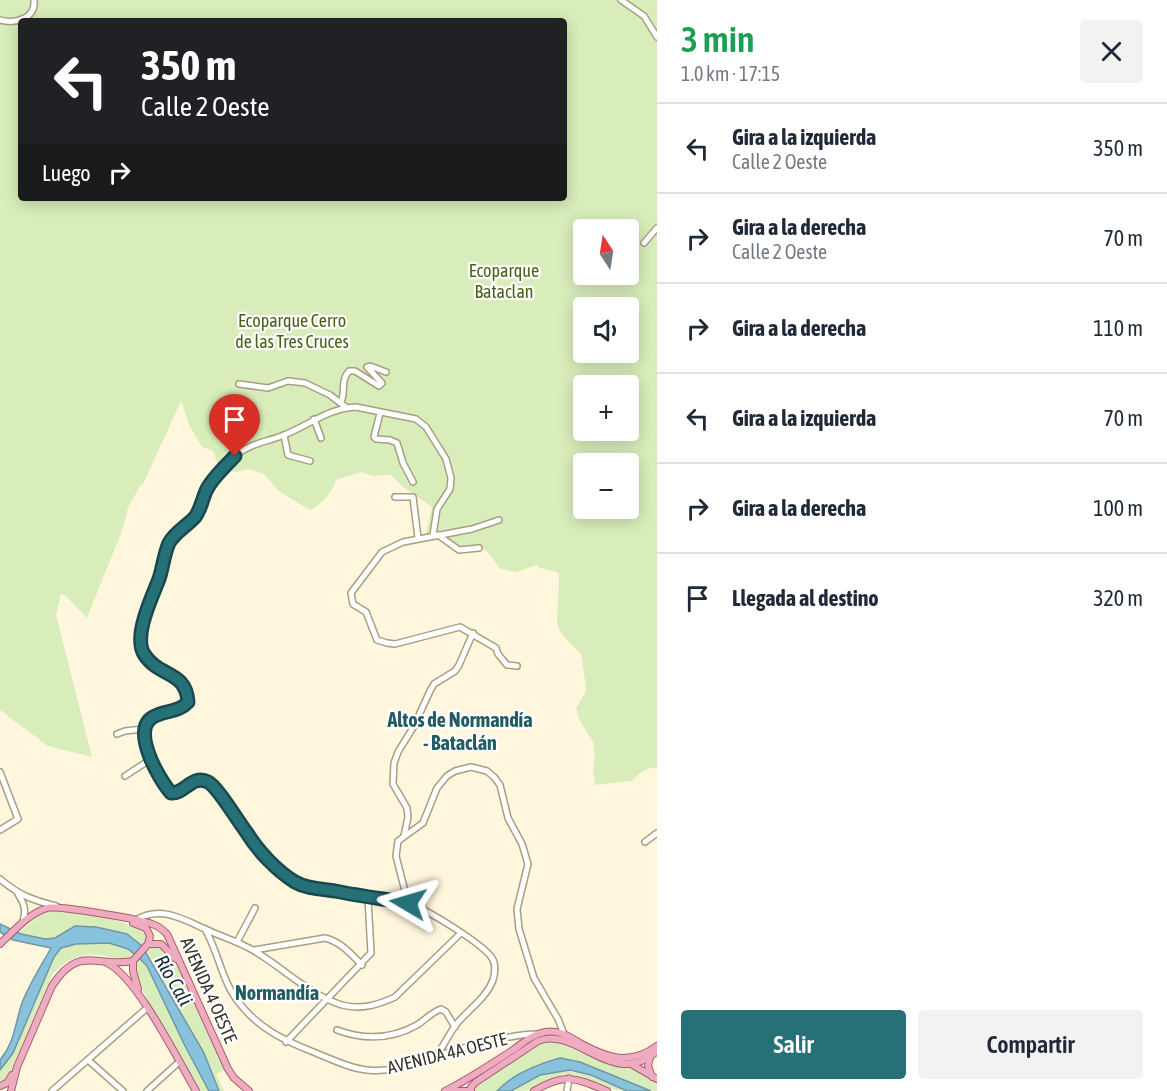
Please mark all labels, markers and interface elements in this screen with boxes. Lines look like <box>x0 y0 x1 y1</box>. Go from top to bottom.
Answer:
text: 3 min <box>681 18 755 60</box>
button: close <box>1080 20 1143 83</box>
text: 350 m <box>141 41 236 89</box>
icon: left <box>42 42 120 120</box>
text: 1.0 km · 17:15 <box>681 62 780 85</box>
text: Calle 2 Oeste <box>141 91 269 122</box>
text: Gira a la izquierda <box>732 124 876 150</box>
icon: left <box>681 132 714 165</box>
text: 350 m <box>1093 135 1143 161</box>
text: Calle 2 Oeste <box>732 150 827 173</box>
icon: right <box>103 156 136 189</box>
text: Luego <box>42 160 91 186</box>
text: Gira a la derecha <box>732 214 866 240</box>
north arrow <box>573 219 639 285</box>
map controls <box>573 219 639 519</box>
icon: right <box>681 222 714 255</box>
text: 70 m <box>1103 225 1143 251</box>
text: Calle 2 Oeste <box>732 240 827 263</box>
park label: Ecoparque Bataclan <box>469 260 539 302</box>
button: sound <box>573 297 639 363</box>
park label: Ecoparque Cerro de las Tres Cruces <box>235 310 349 352</box>
icon: right <box>681 312 714 345</box>
text: Gira a la derecha <box>732 315 866 341</box>
text: 110 m <box>1093 315 1143 341</box>
button: + <box>573 375 639 441</box>
pin <box>209 394 260 456</box>
icon: left <box>681 402 714 435</box>
icon: arrive <box>218 403 251 436</box>
text: Gira a la izquierda <box>732 405 876 431</box>
text: 70 m <box>1103 405 1143 431</box>
button: − <box>573 453 639 519</box>
icon: right <box>681 492 714 525</box>
text: Gira a la derecha <box>732 495 866 521</box>
text: 100 m <box>1093 495 1143 521</box>
icon: arrive <box>681 582 714 615</box>
text: Llegada al destino <box>732 585 879 611</box>
text: 320 m <box>1093 585 1143 611</box>
district label: Altos de Normandía - Bataclán <box>386 708 533 754</box>
position arrow <box>376 871 440 935</box>
street label: AVENIDA 4 OESTE <box>176 934 242 1047</box>
water label: Río Cali <box>150 950 198 1010</box>
district label: Normandía <box>235 981 319 1004</box>
button: Salir <box>681 1010 906 1079</box>
button: Compartir <box>918 1010 1143 1079</box>
street label: AVENIDA 4A OESTE <box>385 1028 509 1078</box>

